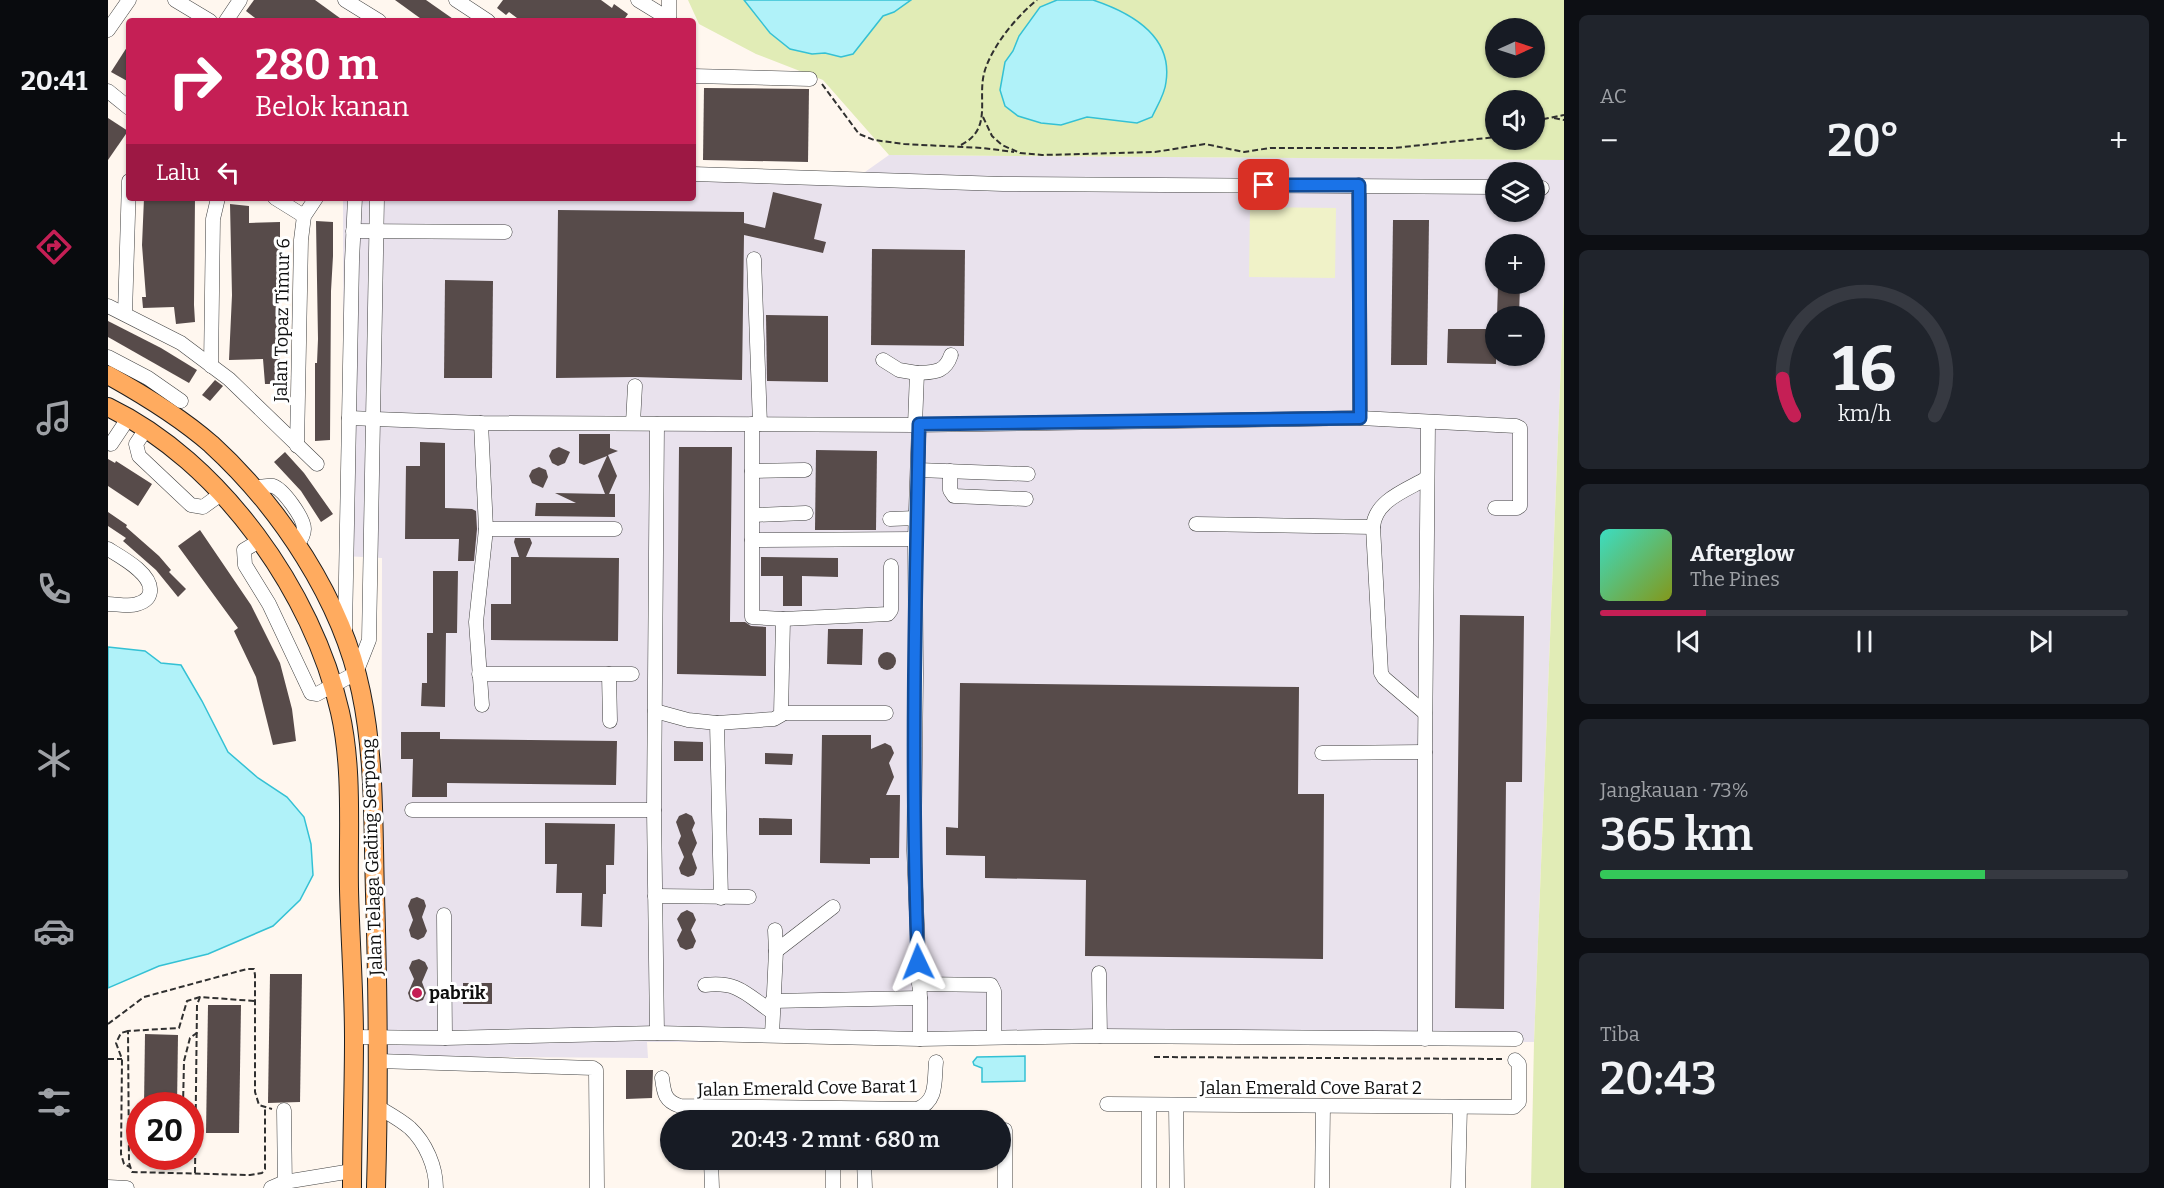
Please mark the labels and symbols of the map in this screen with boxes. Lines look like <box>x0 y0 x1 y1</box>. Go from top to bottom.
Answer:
north arrow <box>1485 18 1545 78</box>
pin <box>1238 159 1289 210</box>
street label: Jalan Topaz Timur 6 <box>270 238 294 403</box>
street label: Jalan Telaga Gading Serpong <box>357 738 387 977</box>
position arrow <box>886 930 950 994</box>
place label: pabrik <box>429 982 486 1004</box>
marker: pabrik <box>410 986 424 1000</box>
street label: Jalan Emerald Cove Barat 1 <box>696 1075 918 1101</box>
street label: Jalan Emerald Cove Barat 2 <box>1199 1077 1422 1099</box>
speed limit sign: 20 <box>126 1092 204 1170</box>

